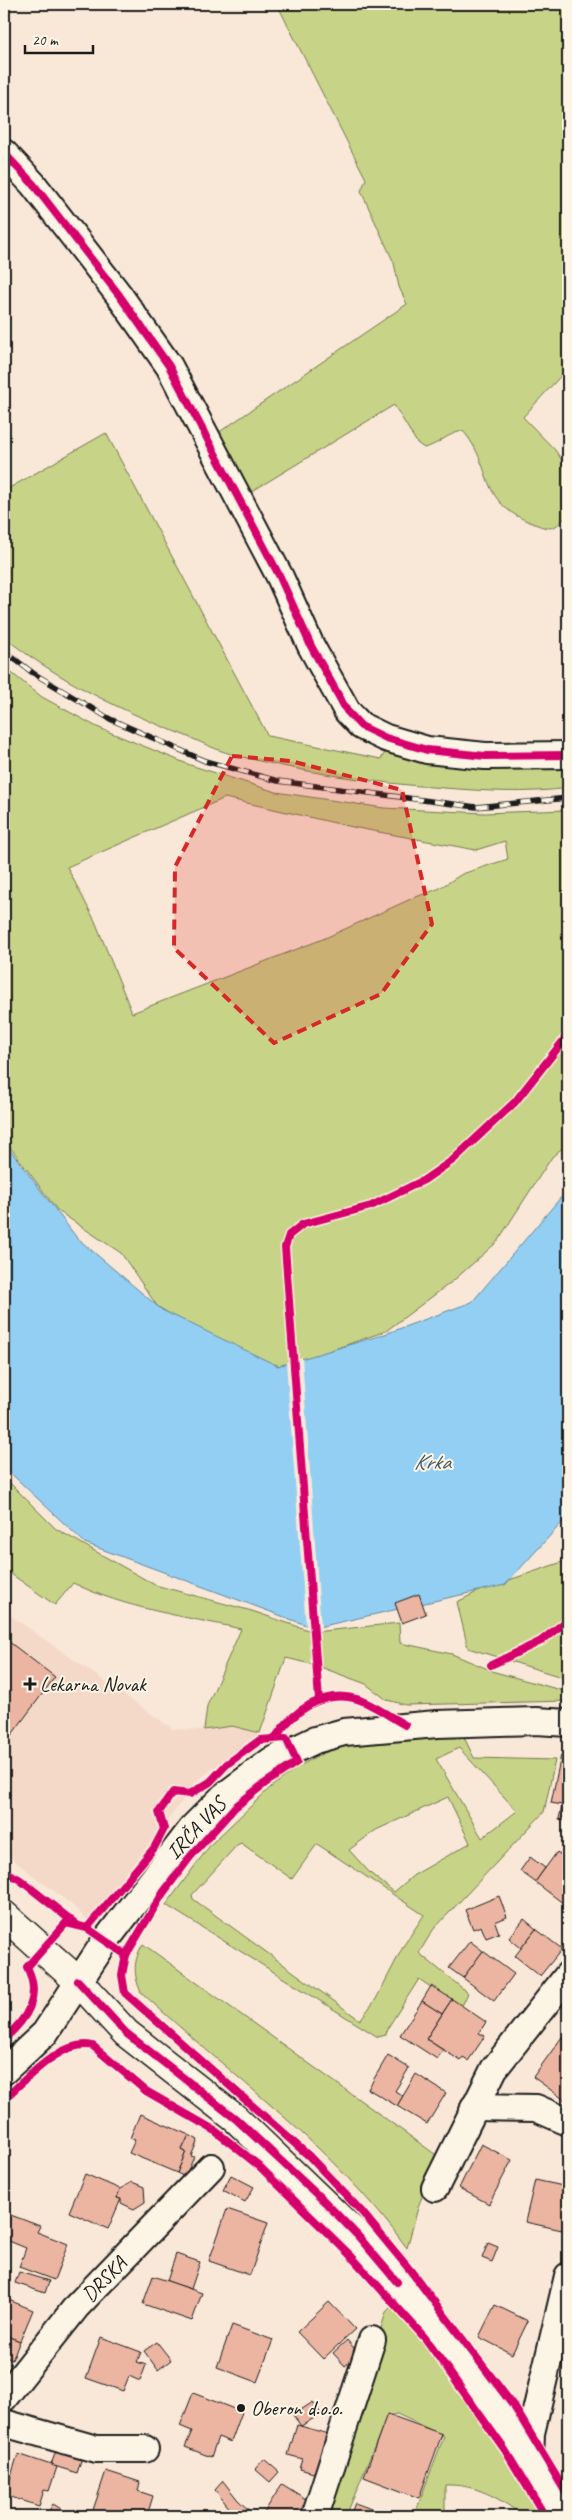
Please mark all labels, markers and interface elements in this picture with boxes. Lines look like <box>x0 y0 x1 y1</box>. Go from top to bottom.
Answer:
scale bar <box>25 22 92 54</box>
text: 20 m <box>32 31 59 50</box>
water label: Krka <box>414 1448 453 1476</box>
place label: Lekarna Novak <box>40 1671 147 1697</box>
marker: Lekarna Novak <box>24 1678 36 1690</box>
street label: IRČA VAS <box>161 1789 233 1865</box>
street label: DRSKA <box>76 2250 133 2307</box>
place label: Oberon d.o.o. <box>251 2395 343 2421</box>
marker: Oberon d.o.o. <box>235 2402 247 2414</box>

